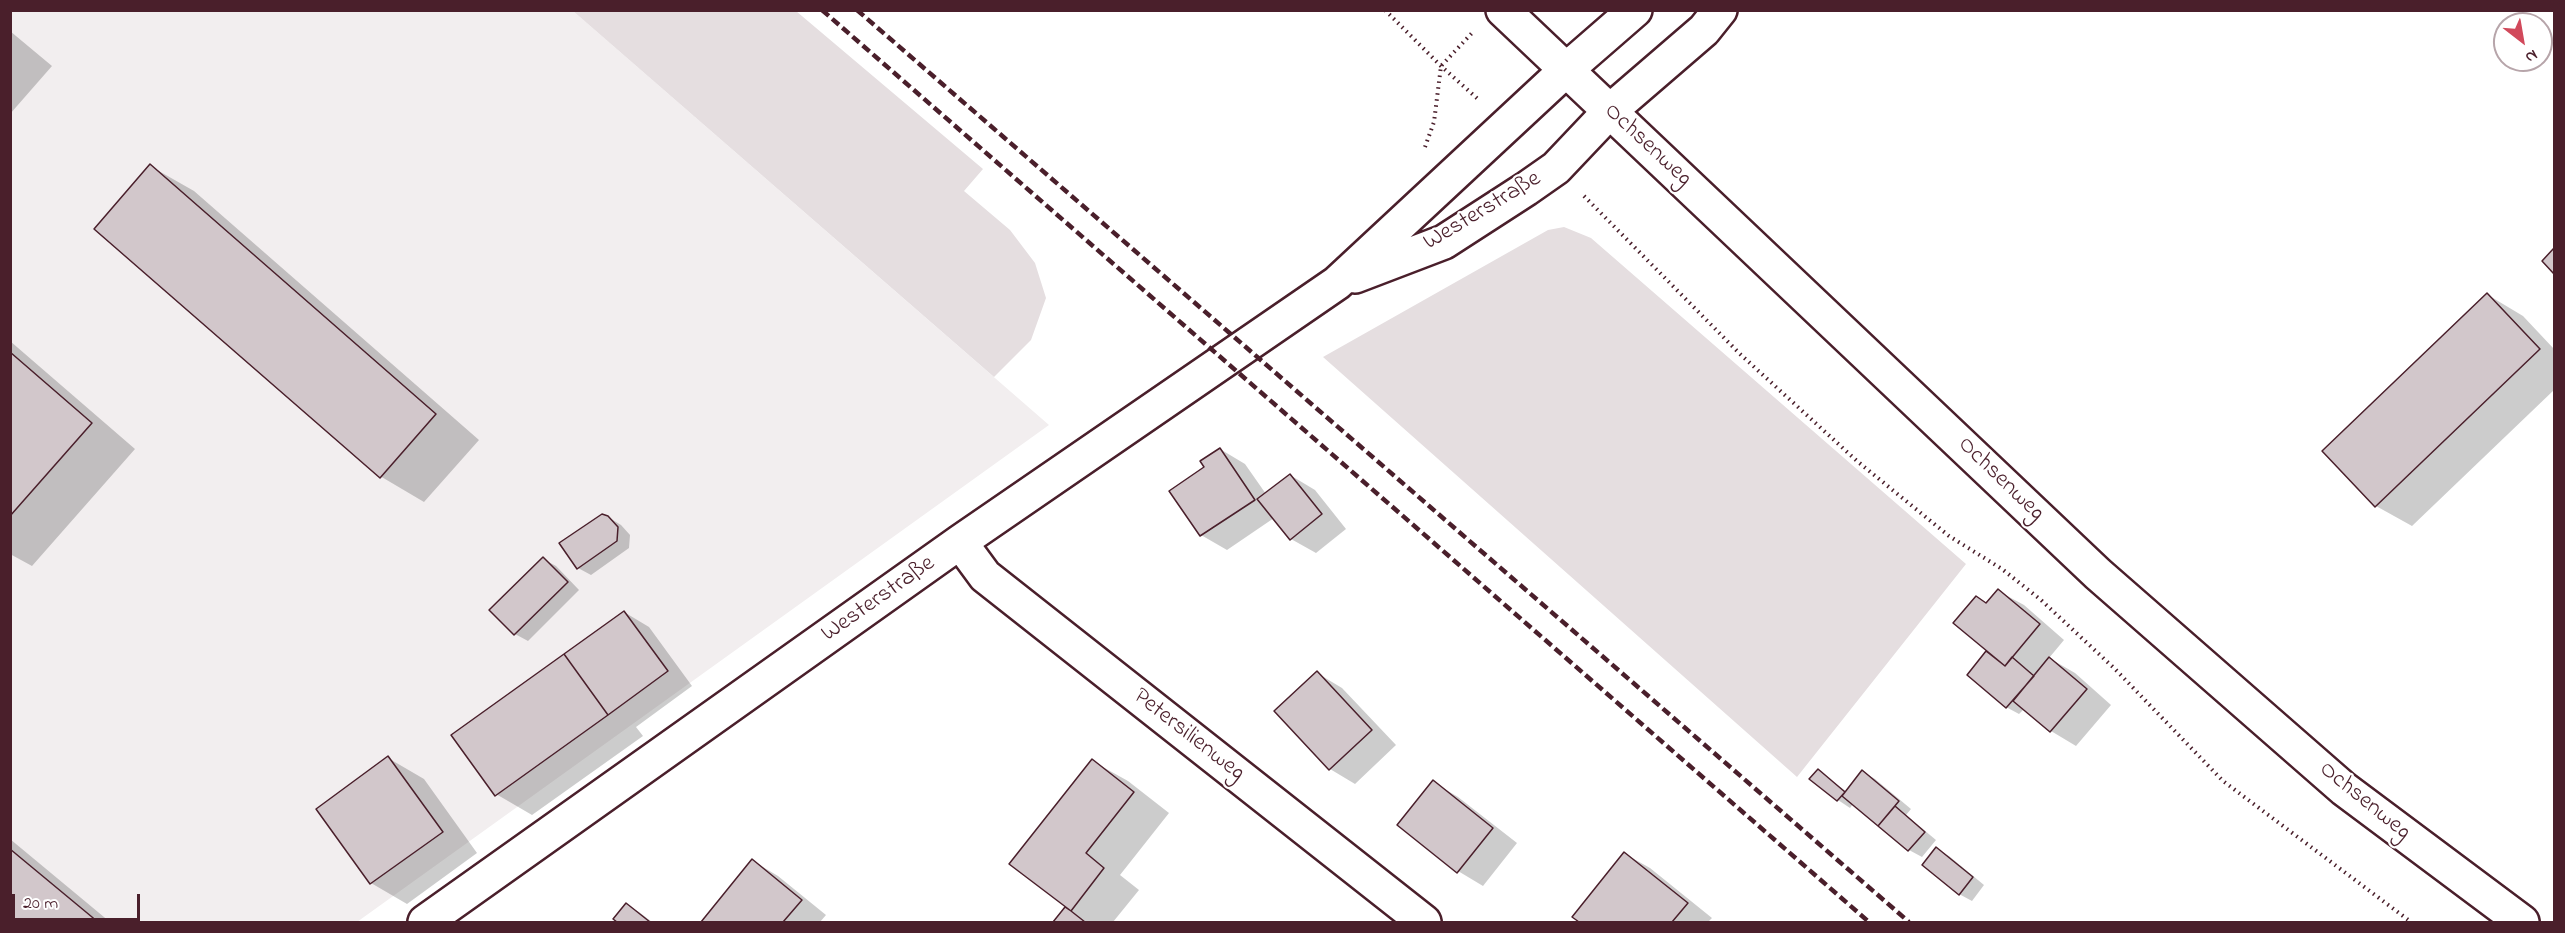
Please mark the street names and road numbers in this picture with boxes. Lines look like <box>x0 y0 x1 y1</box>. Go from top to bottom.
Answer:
street label: Ochsenweg <box>1597 98 1697 194</box>
street label: Westerstraße <box>1419 166 1547 258</box>
street label: Ochsenweg <box>1950 431 2050 529</box>
street label: Westerstraße <box>817 550 941 650</box>
street label: Petersilienweg <box>1126 683 1250 789</box>
street label: Ochsenweg <box>2312 756 2416 848</box>

